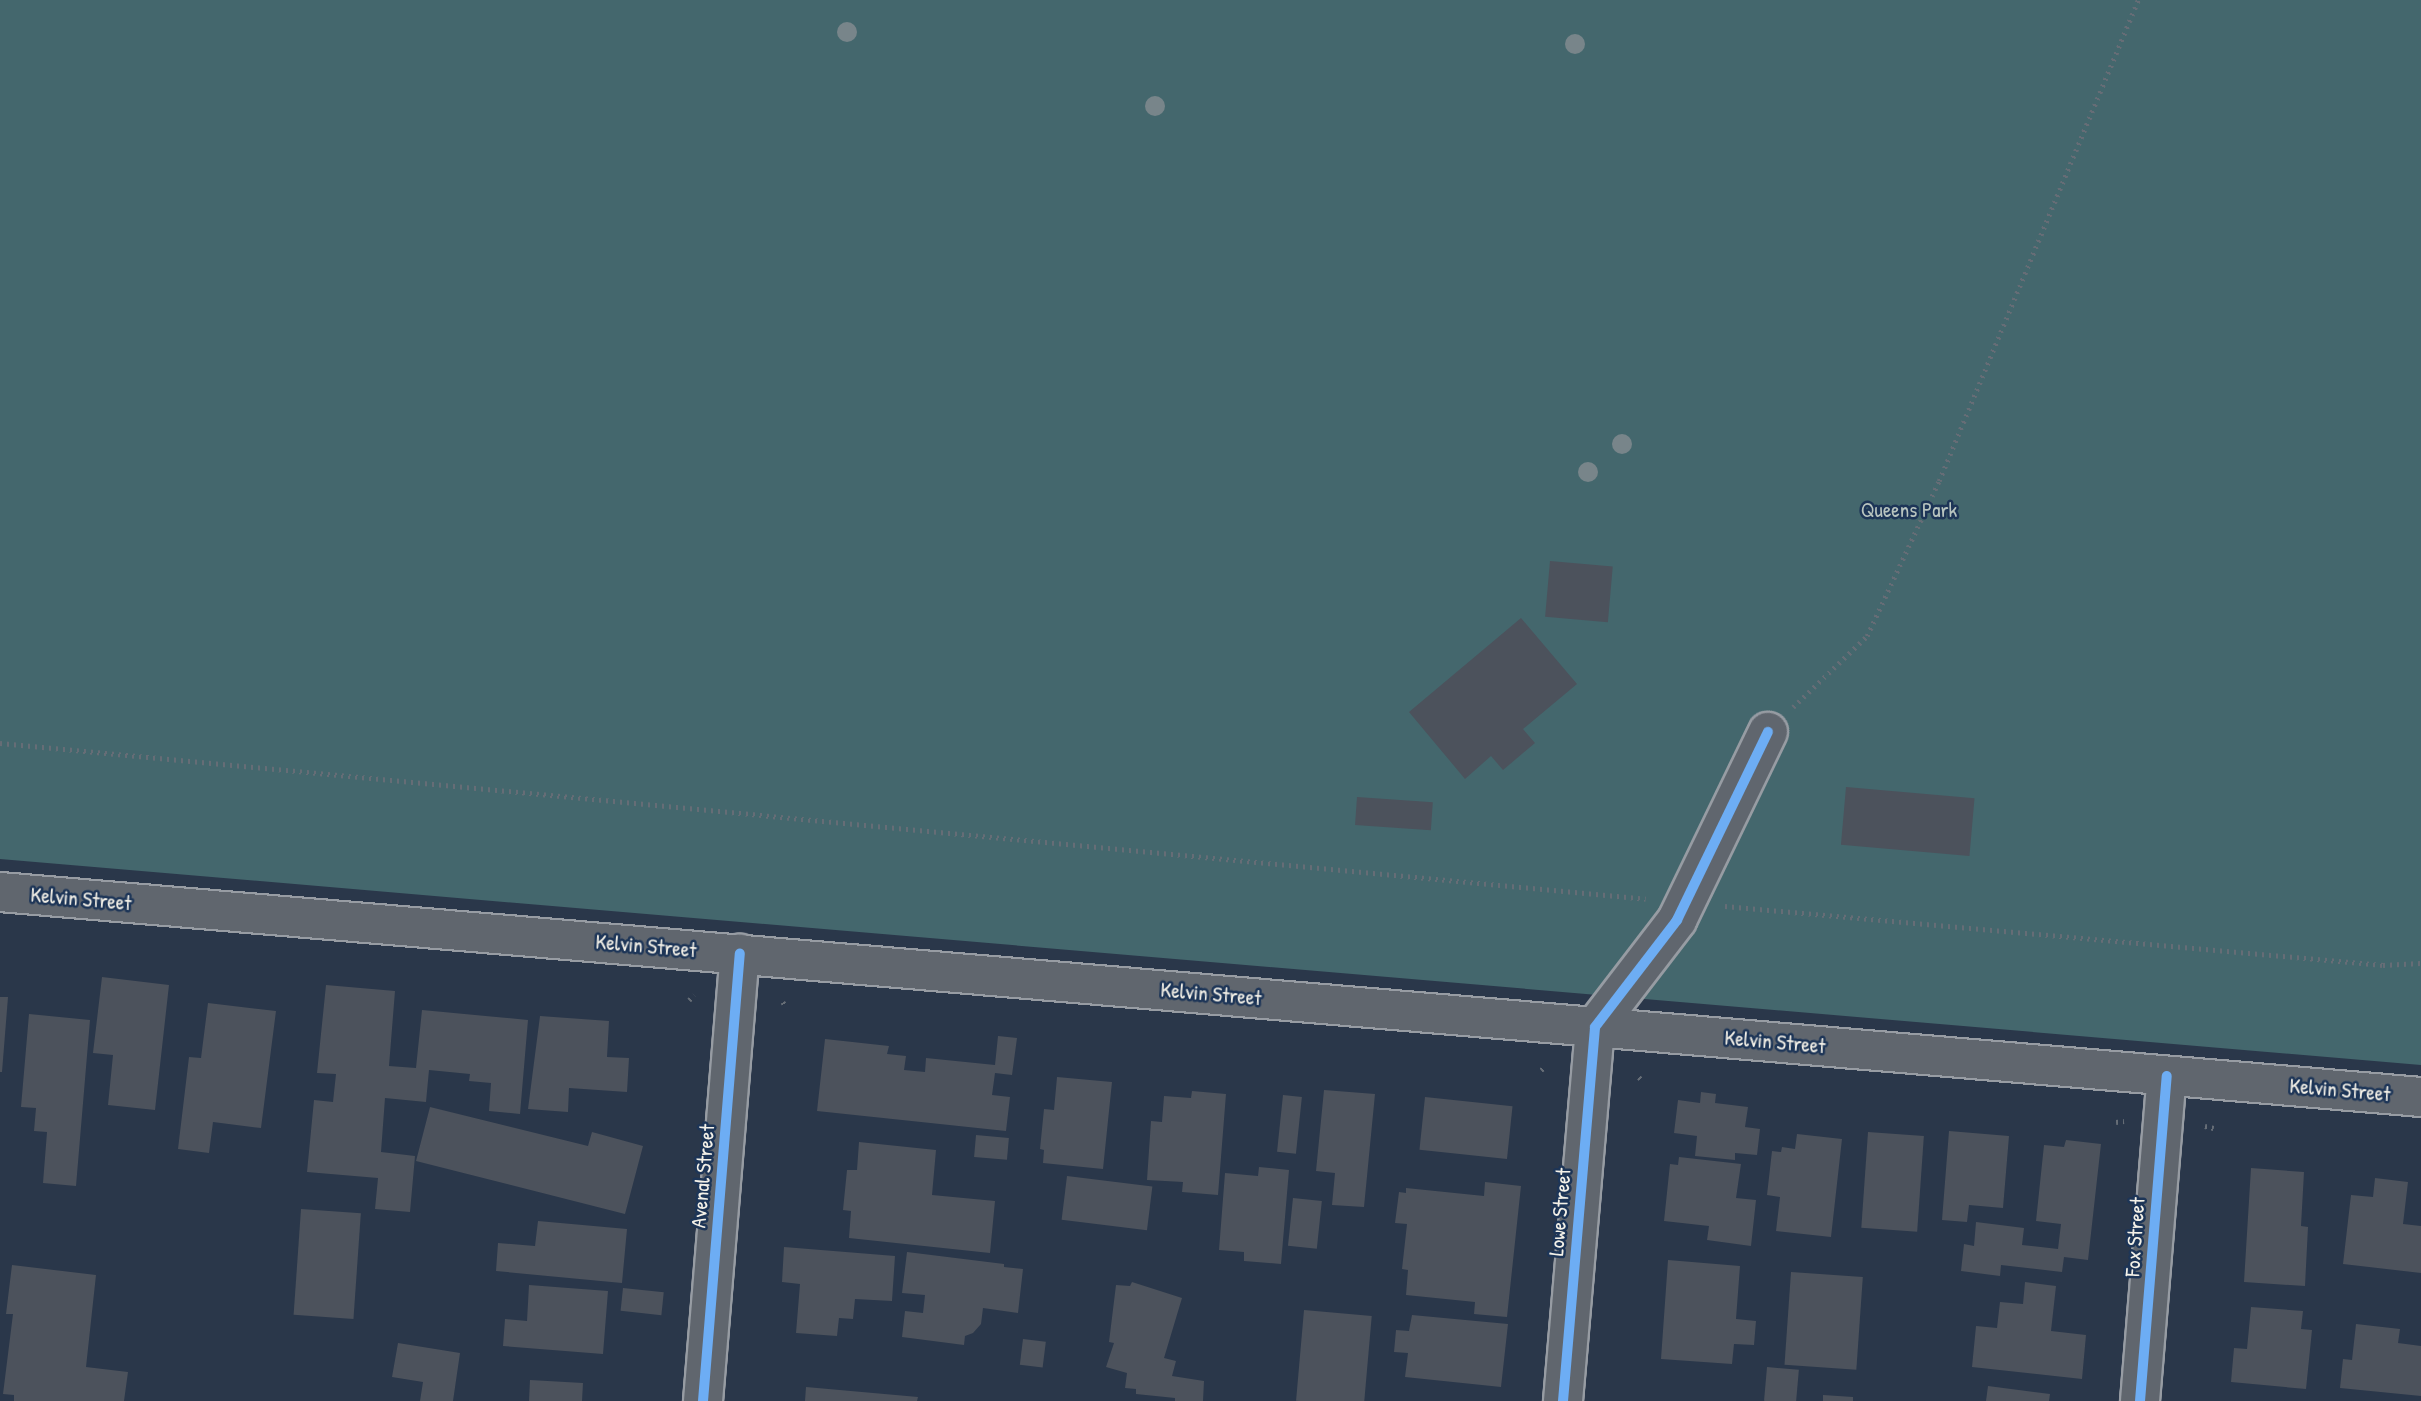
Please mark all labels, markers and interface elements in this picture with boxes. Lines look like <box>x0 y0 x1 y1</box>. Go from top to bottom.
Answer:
park label: Queens Park <box>1861 497 1957 523</box>
street label: Kelvin Street <box>29 882 133 916</box>
street label: Kelvin Street <box>594 929 698 963</box>
street label: Kelvin Street <box>1159 977 1263 1011</box>
street label: Kelvin Street <box>1723 1025 1827 1059</box>
street label: Kelvin Street <box>2288 1073 2392 1107</box>
street label: Avenal Street <box>686 1123 720 1229</box>
street label: Lowe Street <box>1544 1167 1576 1257</box>
street label: Fox Street <box>2120 1196 2150 1278</box>

